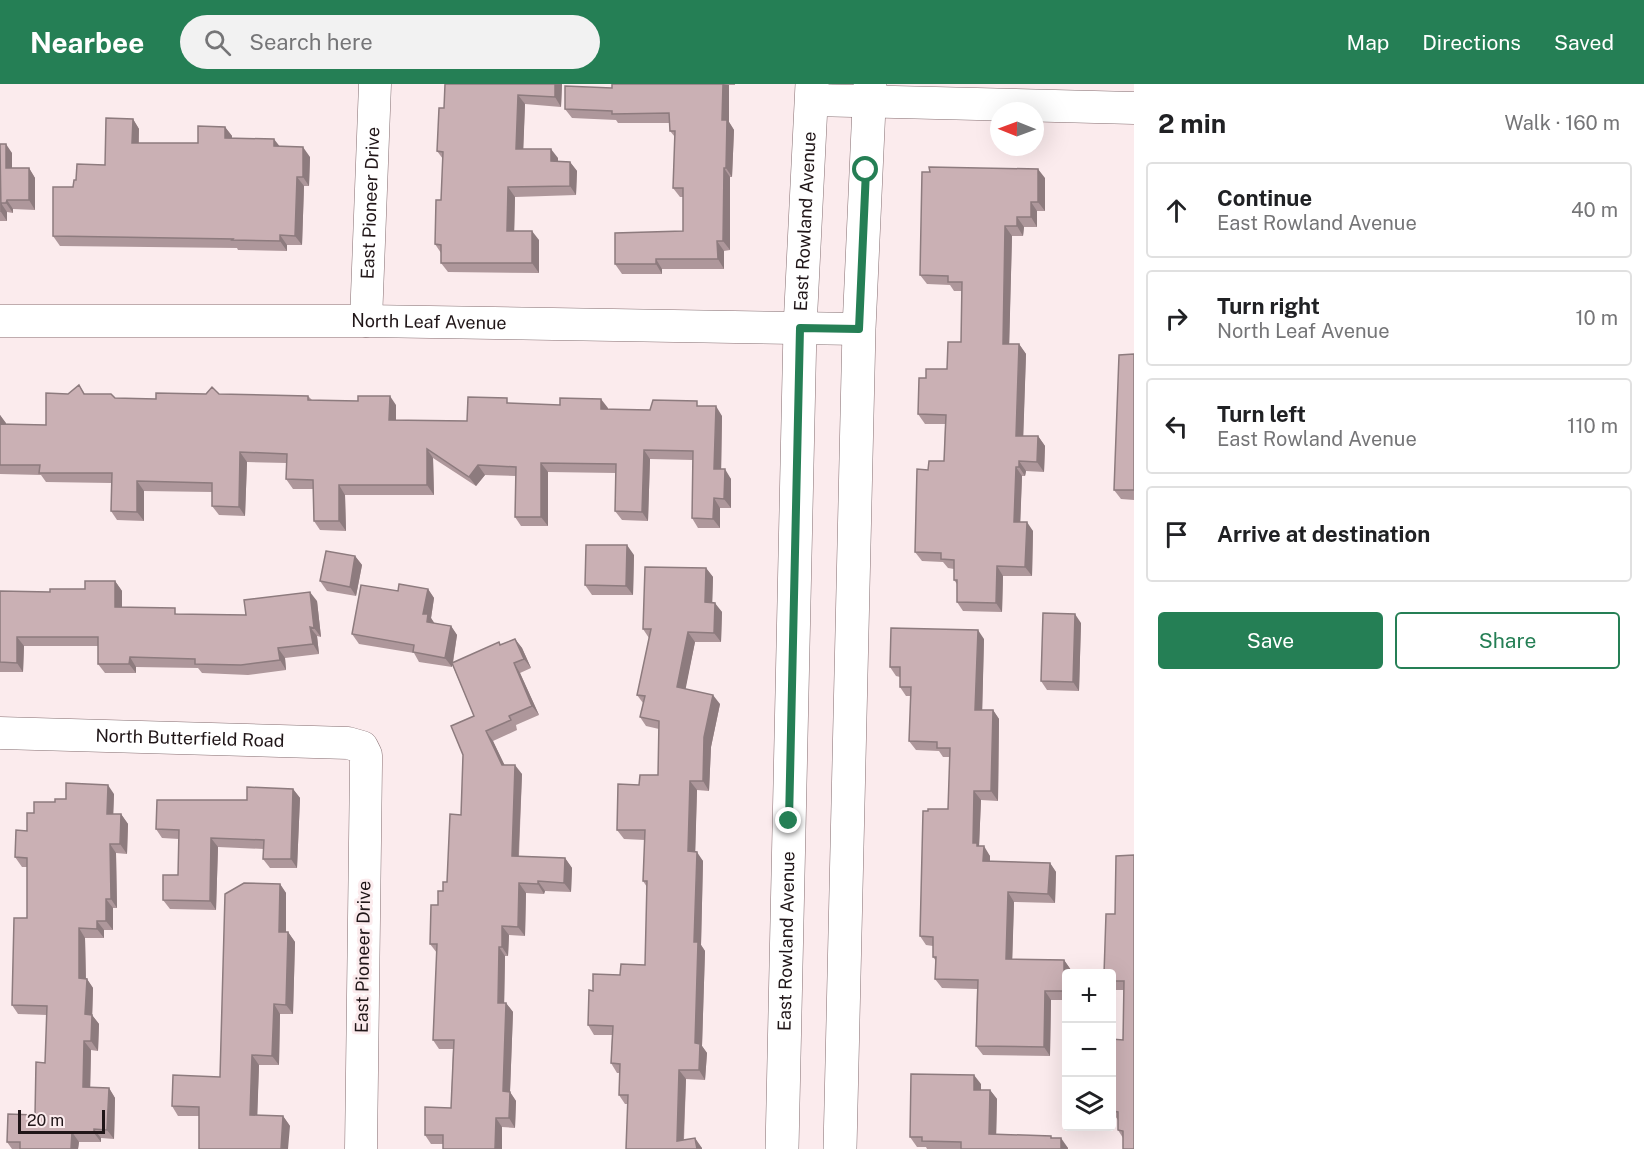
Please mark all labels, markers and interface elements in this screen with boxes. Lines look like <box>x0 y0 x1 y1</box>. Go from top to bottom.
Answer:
search box <box>180 15 600 69</box>
text: Nearbee <box>30 26 144 59</box>
icon: search <box>201 26 234 59</box>
text: Search here <box>249 29 373 55</box>
text: Map <box>1347 30 1389 55</box>
text: Directions <box>1422 30 1521 55</box>
text: Saved <box>1554 30 1614 55</box>
north arrow <box>990 102 1044 156</box>
text: 2 min <box>1158 108 1226 139</box>
text: Walk · 160 m <box>1505 111 1620 135</box>
street label: East Pioneer Drive <box>357 126 383 280</box>
street label: East Rowland Avenue <box>790 131 820 312</box>
route start <box>852 156 878 182</box>
text: Continue <box>1217 185 1312 211</box>
icon: ahead <box>1160 194 1193 227</box>
text: 40 m <box>1571 198 1618 222</box>
text: East Rowland Avenue <box>1217 211 1417 235</box>
text: Turn right <box>1217 293 1320 319</box>
icon: right <box>1160 302 1193 335</box>
text: 10 m <box>1575 306 1618 330</box>
street label: North Leaf Avenue <box>351 310 507 333</box>
text: North Leaf Avenue <box>1217 319 1390 343</box>
text: Turn left <box>1217 401 1306 427</box>
icon: left <box>1160 410 1193 443</box>
text: 110 m <box>1567 414 1618 438</box>
text: East Rowland Avenue <box>1217 427 1417 451</box>
icon: arrive <box>1160 518 1193 551</box>
text: Arrive at destination <box>1217 521 1430 547</box>
button: Save <box>1158 612 1383 669</box>
button: Share <box>1395 612 1620 669</box>
street label: North Butterfield Road <box>95 725 285 751</box>
route end <box>775 807 801 833</box>
street label: East Rowland Avenue <box>774 851 799 1031</box>
street label: East Pioneer Drive <box>351 881 374 1033</box>
map controls <box>1062 969 1116 1131</box>
button: + <box>1062 969 1116 1023</box>
button: − <box>1062 1023 1116 1077</box>
button: layers <box>1062 1077 1116 1131</box>
scale bar <box>18 1107 105 1134</box>
text: 20 m <box>27 1111 64 1130</box>

